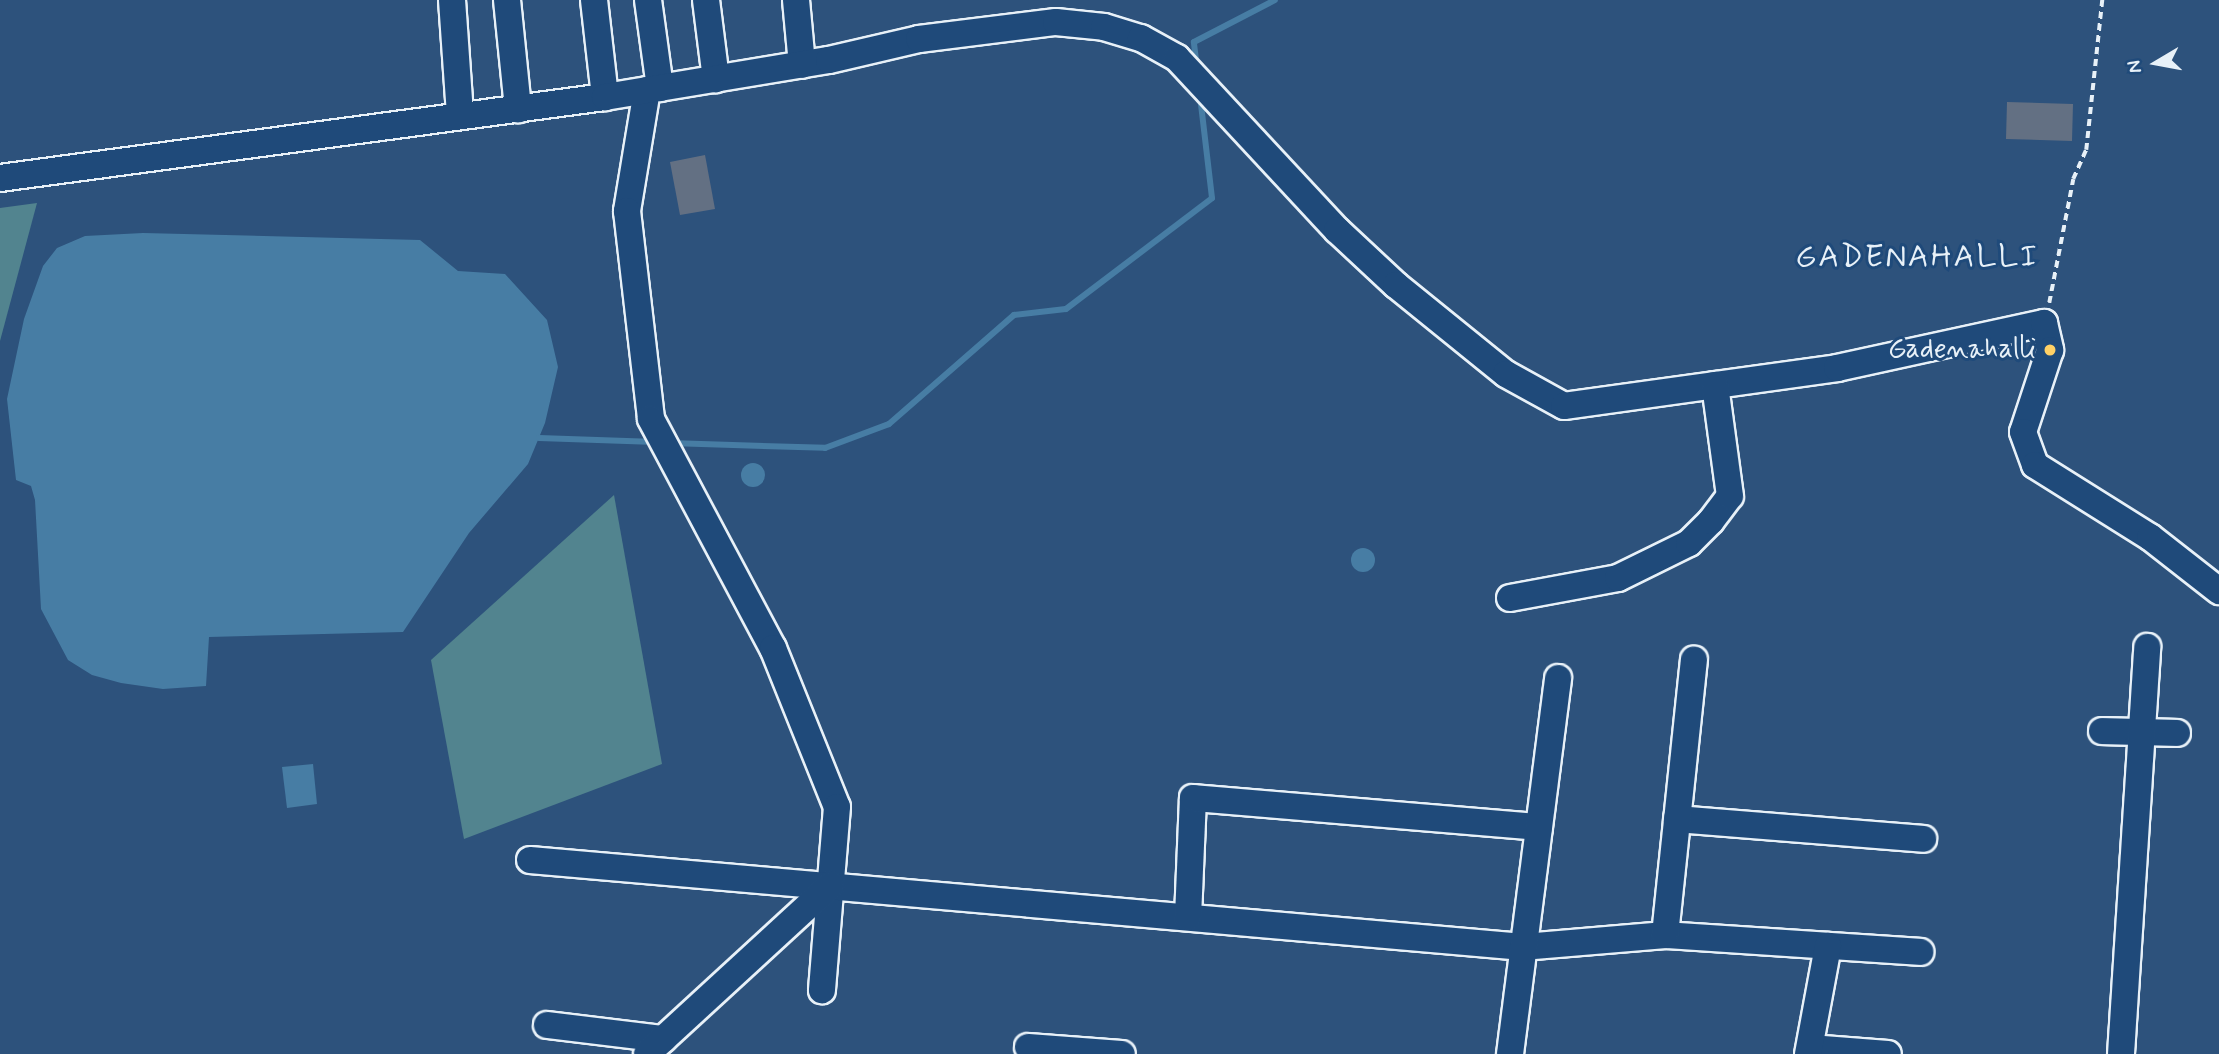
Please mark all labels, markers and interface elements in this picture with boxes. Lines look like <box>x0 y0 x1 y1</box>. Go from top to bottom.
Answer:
north arrow <box>2121 28 2191 98</box>
text: N <box>2121 58 2148 75</box>
district label: GADENAHALLI <box>1796 238 2038 276</box>
place label: Gadenahalli <box>1888 333 2036 367</box>
marker: Gadenahalli <box>2042 342 2058 358</box>

